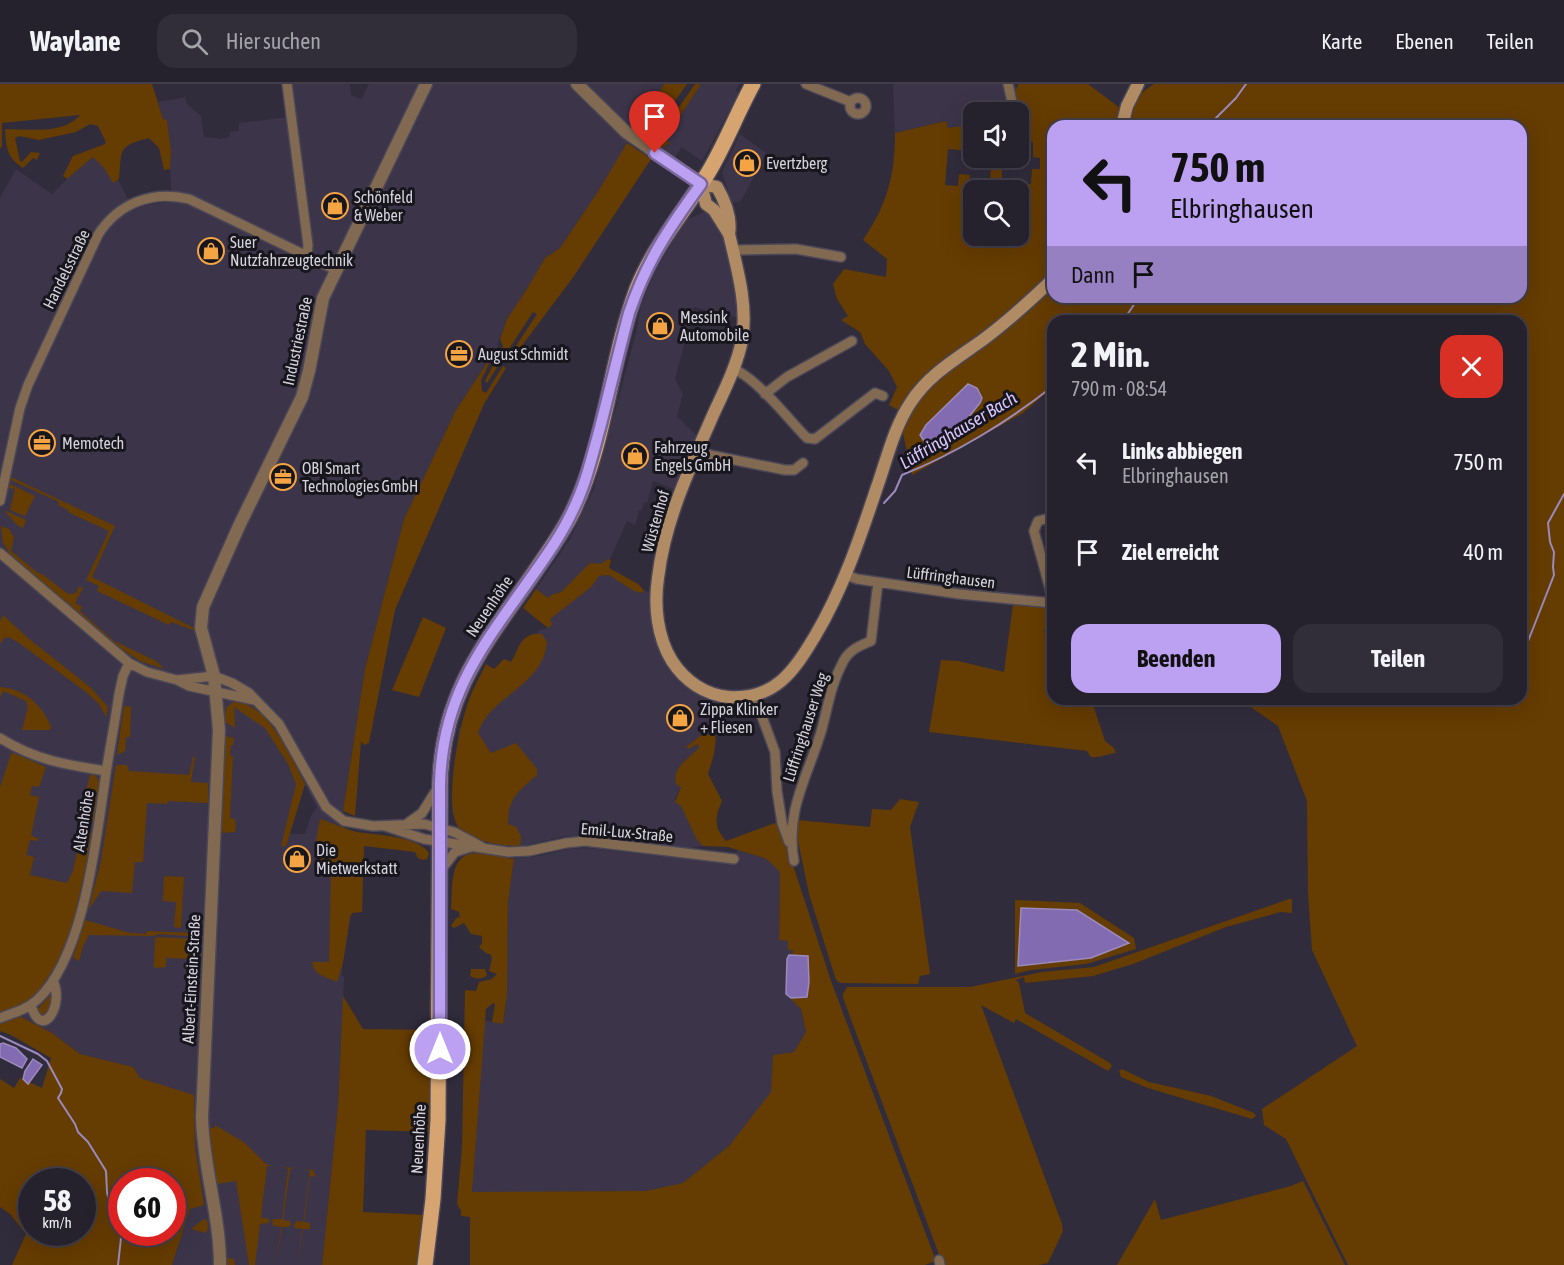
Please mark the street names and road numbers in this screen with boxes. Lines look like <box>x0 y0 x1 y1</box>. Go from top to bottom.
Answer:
street label: Handelsstraße <box>39 226 93 312</box>
street label: Industriestraße <box>279 295 315 387</box>
street label: Wüstenhof <box>638 487 673 554</box>
street label: Lüffringhausen <box>905 563 996 592</box>
street label: Neuenhöhe <box>462 572 516 640</box>
street label: Lüffringhauser Weg <box>779 670 832 784</box>
street label: Altenhöhe <box>69 789 97 853</box>
street label: Emil-Lux-Straße <box>580 819 674 845</box>
street label: Albert-Einstein-Straße <box>179 914 203 1044</box>
street label: Neuenhöhe <box>407 1104 429 1174</box>

